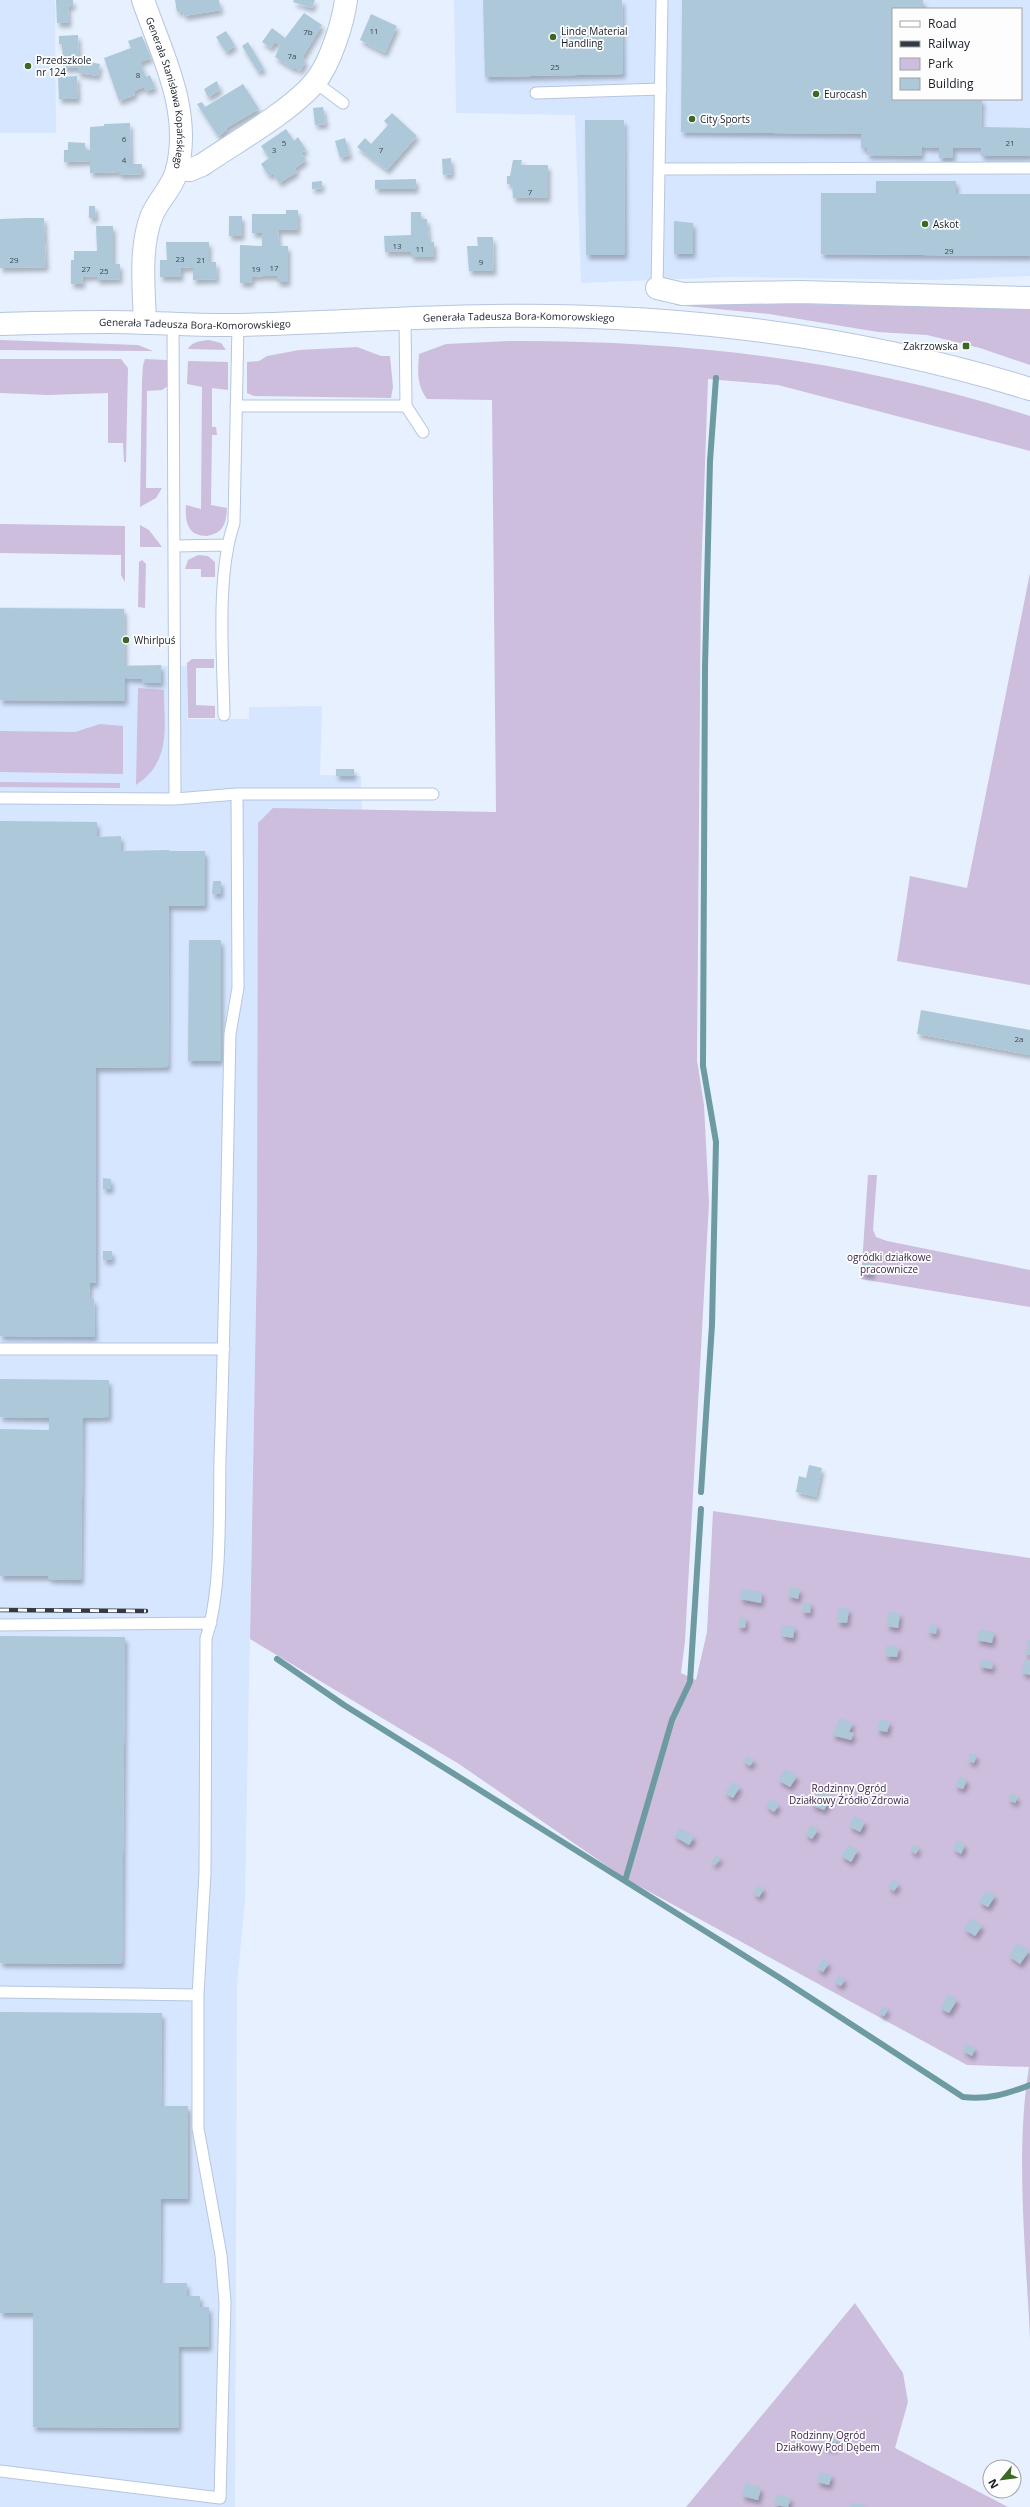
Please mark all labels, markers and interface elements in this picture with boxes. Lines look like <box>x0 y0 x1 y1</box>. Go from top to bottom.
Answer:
legend <box>892 8 1022 100</box>
street label: Generała Stanisława Kopańskiego <box>143 15 188 171</box>
text: Road <box>928 15 957 32</box>
place label: Linde Material Handling <box>561 24 628 50</box>
house number: 11 <box>369 25 379 36</box>
house number: 7b <box>303 26 313 37</box>
marker: Linde Material Handling <box>548 32 558 42</box>
text: Railway <box>928 35 971 52</box>
house number: 7a <box>287 50 297 61</box>
place label: Przedszkole nr 124 <box>36 53 92 79</box>
text: Park <box>928 55 954 72</box>
marker: Przedszkole nr 124 <box>23 61 33 71</box>
house number: 25 <box>550 61 560 72</box>
house number: 8 <box>136 69 141 80</box>
text: Building <box>928 75 974 92</box>
place label: Eurocash <box>824 87 867 101</box>
marker: Eurocash <box>811 89 821 99</box>
place label: City Sports <box>700 112 750 126</box>
marker: City Sports <box>687 114 697 124</box>
house number: 6 <box>122 133 127 144</box>
house number: 5 <box>282 137 287 148</box>
house number: 21 <box>1005 137 1015 148</box>
house number: 3 <box>272 144 277 155</box>
house number: 7 <box>379 144 384 155</box>
house number: 4 <box>122 154 127 165</box>
house number: 7 <box>528 186 533 197</box>
place label: Askot <box>933 217 959 231</box>
marker: Askot <box>920 219 930 229</box>
house number: 13 <box>392 240 402 251</box>
house number: 11 <box>415 243 425 254</box>
house number: 29 <box>944 245 954 256</box>
house number: 23 <box>175 253 185 264</box>
house number: 29 <box>9 254 19 265</box>
house number: 21 <box>196 254 206 265</box>
house number: 9 <box>479 256 484 267</box>
house number: 17 <box>269 262 279 273</box>
house number: 27 <box>81 263 91 274</box>
house number: 19 <box>251 263 261 274</box>
house number: 25 <box>99 265 109 276</box>
street label: Generała Tadeusza Bora-Komorowskiego <box>423 309 615 325</box>
street label: Generała Tadeusza Bora-Komorowskiego <box>99 315 291 332</box>
place label: Zakrzowska <box>903 339 958 353</box>
marker: Zakrzowska <box>961 341 971 351</box>
place label: Whirlpuś <box>134 633 176 647</box>
marker: Whirlpuś <box>121 635 131 645</box>
house number: 2a <box>1014 1033 1024 1044</box>
park label: ogródki działkowe pracownicze <box>847 1250 931 1276</box>
park label: Rodzinny Ogród Działkowy Źródło Zdrowia <box>789 1781 909 1807</box>
park label: Rodzinny Ogród Działkowy Pod Dębem <box>776 2428 880 2454</box>
north arrow <box>982 2459 1022 2499</box>
text: N <box>984 2477 1002 2492</box>

